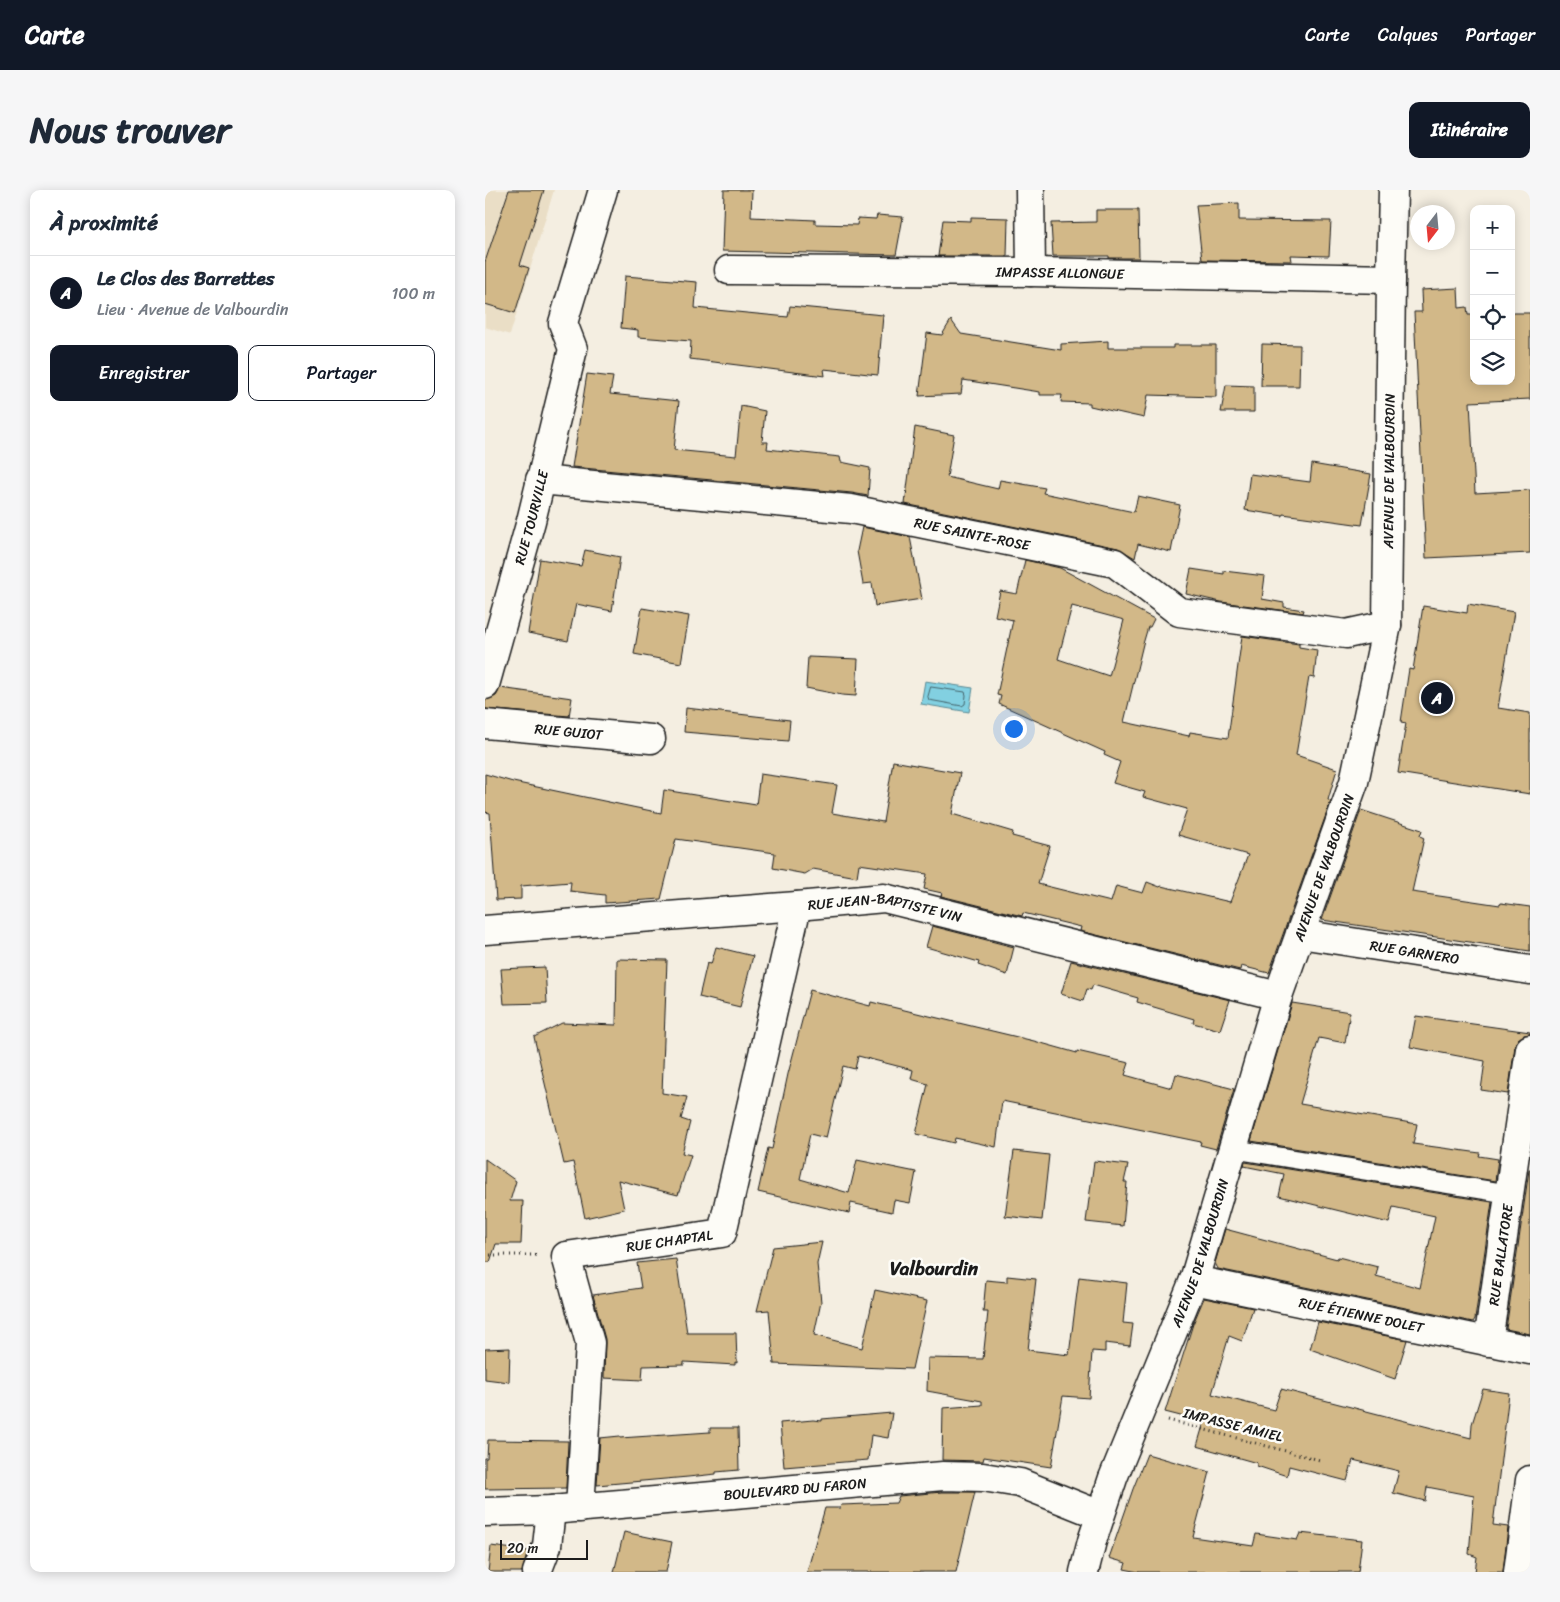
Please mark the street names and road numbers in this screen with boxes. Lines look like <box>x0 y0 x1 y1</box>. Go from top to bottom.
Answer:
street label: IMPASSE ALLONGUE <box>995 259 1126 286</box>
street label: AVENUE DE VALBOURDIN <box>1375 393 1402 550</box>
street label: RUE TOURVILLE <box>507 466 556 567</box>
street label: RUE SAINTE-ROSE <box>912 510 1033 558</box>
street label: RUE GUIOT <box>533 716 605 747</box>
street label: AVENUE DE VALBOURDIN <box>1286 790 1361 946</box>
street label: RUE JEAN-BAPTISTE VIN <box>807 885 965 930</box>
street label: RUE GARNERO <box>1368 933 1461 971</box>
street label: AVENUE DE VALBOURDIN <box>1163 1175 1236 1332</box>
street label: RUE BALLATORE <box>1481 1201 1520 1307</box>
street label: RUE CHAPTAL <box>625 1222 715 1259</box>
street label: RUE ÉTIENNE DOLET <box>1297 1290 1427 1340</box>
street label: IMPASSE AMIEL <box>1180 1400 1286 1450</box>
street label: BOULEVARD DU FARON <box>722 1470 868 1507</box>

